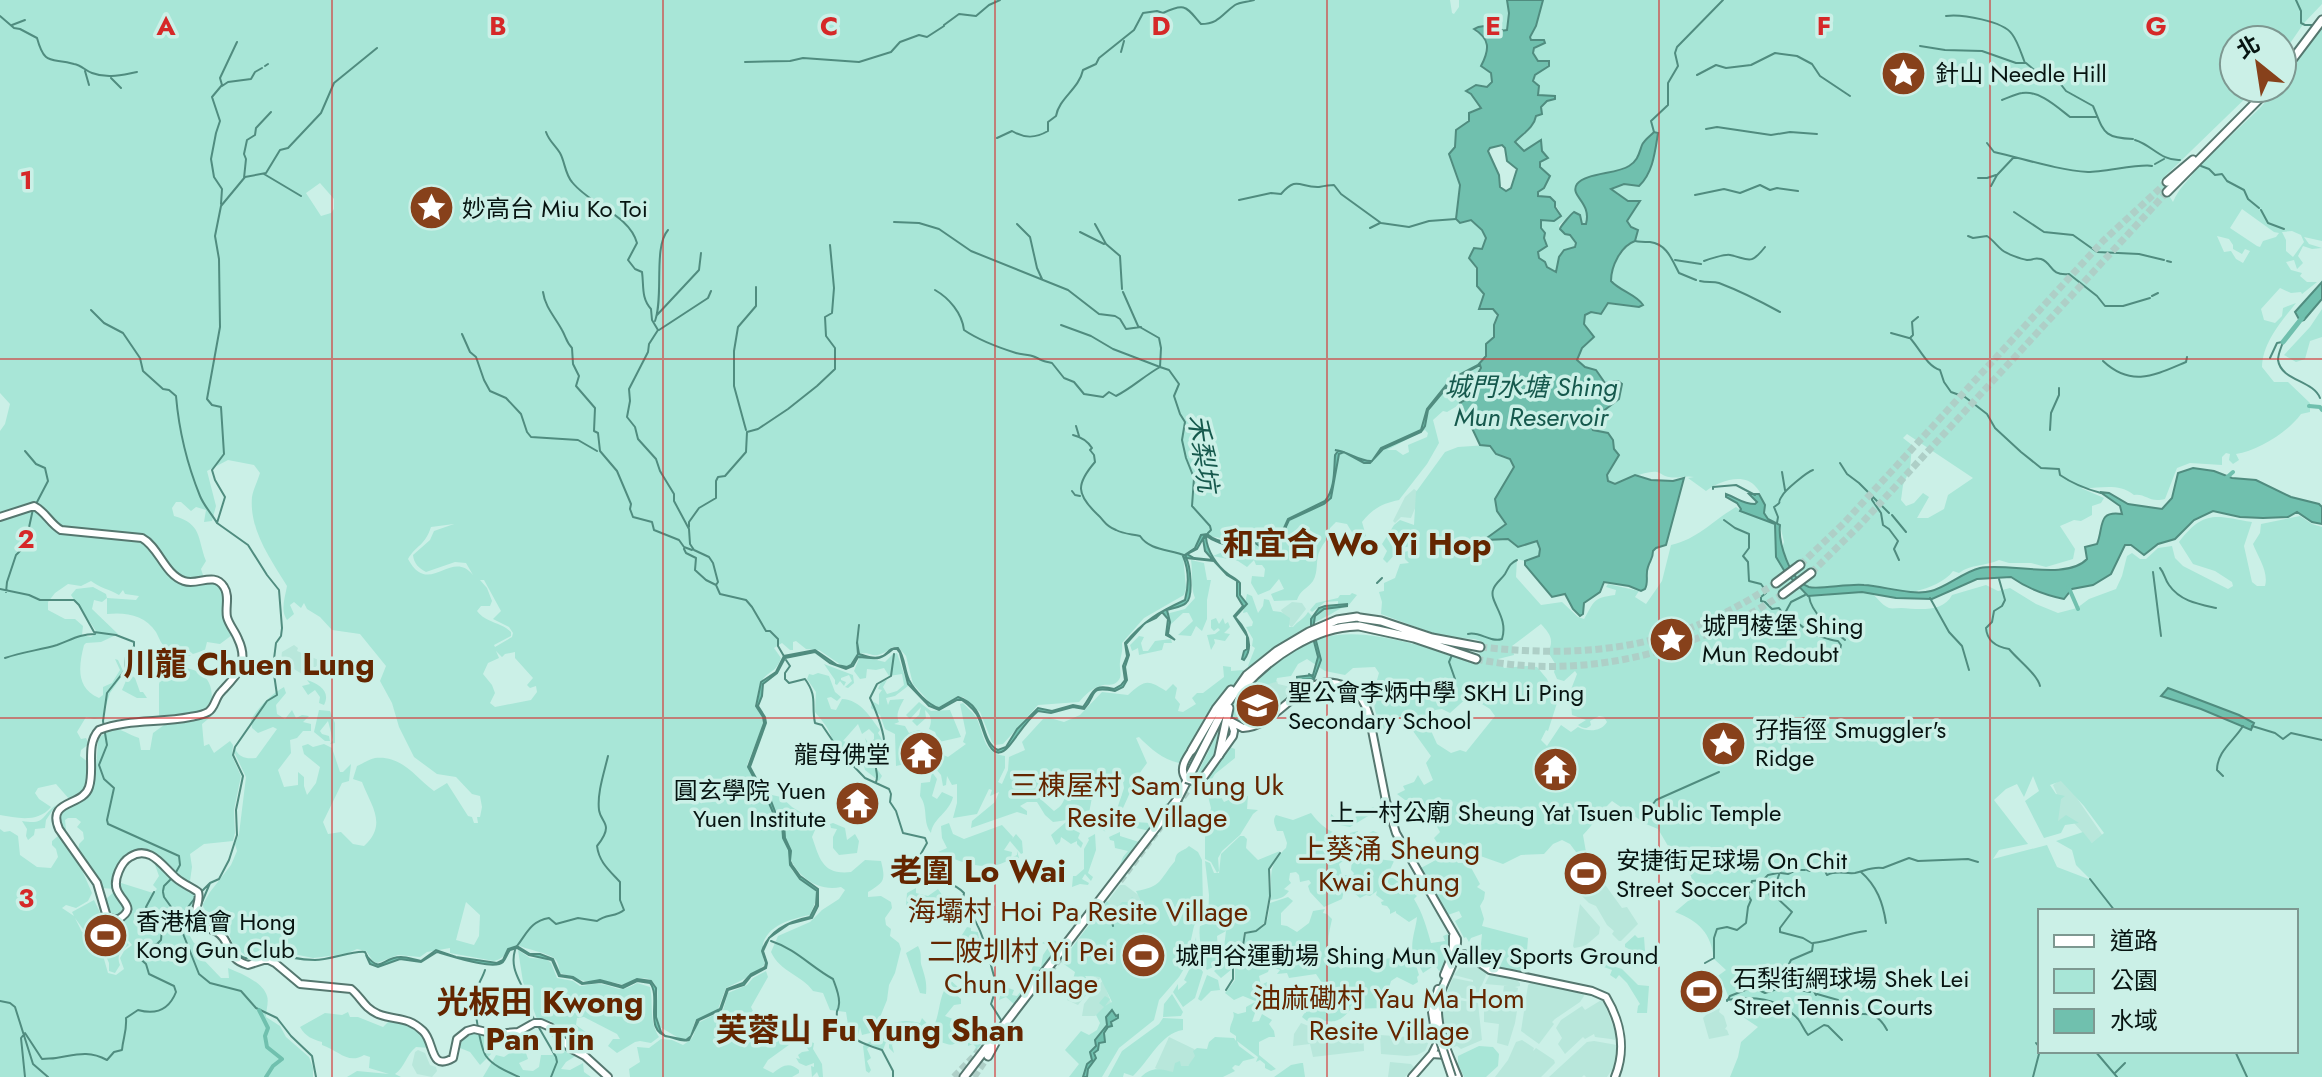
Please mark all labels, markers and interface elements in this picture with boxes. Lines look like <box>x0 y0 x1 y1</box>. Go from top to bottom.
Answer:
text: A <box>155 7 176 45</box>
text: B <box>489 7 507 45</box>
text: C <box>820 7 838 45</box>
text: D <box>1151 7 1171 45</box>
text: E <box>1485 7 1501 45</box>
text: F <box>1817 7 1831 45</box>
text: G <box>2145 7 2167 45</box>
north arrow <box>2218 24 2298 104</box>
text: 北 <box>2230 27 2266 66</box>
place icon: 針山 Needle Hill <box>1880 49 1928 97</box>
place label: 針山 Needle Hill <box>1935 56 2107 91</box>
text: 1 <box>19 161 33 199</box>
place icon: 妙高台 Miu Ko Toi <box>407 184 455 232</box>
place label: 妙高台 Miu Ko Toi <box>462 191 648 226</box>
water label: 城門水塘 Shing Mun Reservoir <box>1444 368 1618 436</box>
water label: 禾梨坑 <box>1179 412 1228 498</box>
text: 2 <box>17 520 35 558</box>
district label: 和宜合 Wo Yi Hop <box>1223 521 1491 567</box>
place label: 城門棱堡 Shing Mun Redoubt <box>1702 608 1863 671</box>
place icon: 城門棱堡 Shing Mun Redoubt <box>1647 615 1695 663</box>
district label: 川龍 Chuen Lung <box>123 641 375 687</box>
place label: 聖公會李炳中學 SKH Li Ping Secondary School <box>1288 675 1584 738</box>
school or university icon: 聖公會李炳中學 SKH Li Ping Secondary School <box>1233 682 1281 730</box>
place label: 孖指徑 Smuggler's Ridge <box>1755 712 1946 775</box>
place icon: 孖指徑 Smuggler's Ridge <box>1700 719 1748 767</box>
temple icon: 龍母佛堂 <box>897 730 945 778</box>
place label: 龍母佛堂 <box>794 737 890 772</box>
temple icon: 上一村公廟 Sheung Yat Tsuen Public Temple <box>1532 746 1580 794</box>
district label: 三棟屋村 Sam Tung Uk Resite Village <box>1010 765 1285 838</box>
place label: 圓玄學院 Yuen Yuen Institute <box>674 773 826 836</box>
temple icon: 圓玄學院 Yuen Yuen Institute <box>833 780 881 828</box>
place label: 上一村公廟 Sheung Yat Tsuen Public Temple <box>1331 795 1781 830</box>
district label: 上葵涌 Sheung Kwai Chung <box>1298 829 1480 902</box>
place label: 安捷街足球場 On Chit Street Soccer Pitch <box>1616 843 1847 906</box>
district label: 老圍 Lo Wai <box>890 848 1066 894</box>
sports icon: 安捷街足球場 On Chit Street Soccer Pitch <box>1561 850 1609 898</box>
text: 3 <box>18 879 34 917</box>
district label: 海壩村 Hoi Pa Resite Village <box>908 891 1248 932</box>
place label: 香港槍會 Hong Kong Gun Club <box>136 904 296 967</box>
legend <box>2038 909 2298 1053</box>
sports icon: 香港槍會 Hong Kong Gun Club <box>81 911 129 959</box>
text: 道路 <box>2110 923 2158 958</box>
district label: 二陂圳村 Yi Pei Chun Village <box>927 931 1115 1004</box>
sports icon: 城門谷運動場 Shing Mun Valley Sports Ground <box>1120 931 1168 979</box>
place label: 城門谷運動場 Shing Mun Valley Sports Ground <box>1175 938 1659 973</box>
place label: 石梨街網球場 Shek Lei Street Tennis Courts <box>1733 961 1969 1024</box>
text: 公園 <box>2110 963 2158 998</box>
sports icon: 石梨街網球場 Shek Lei Street Tennis Courts <box>1678 968 1726 1016</box>
district label: 油麻磡村 Yau Ma Hom Resite Village <box>1253 978 1525 1051</box>
district label: 光板田 Kwong Pan Tin <box>436 979 644 1062</box>
text: 水域 <box>2110 1003 2158 1038</box>
district label: 芙蓉山 Fu Yung Shan <box>716 1007 1025 1053</box>

